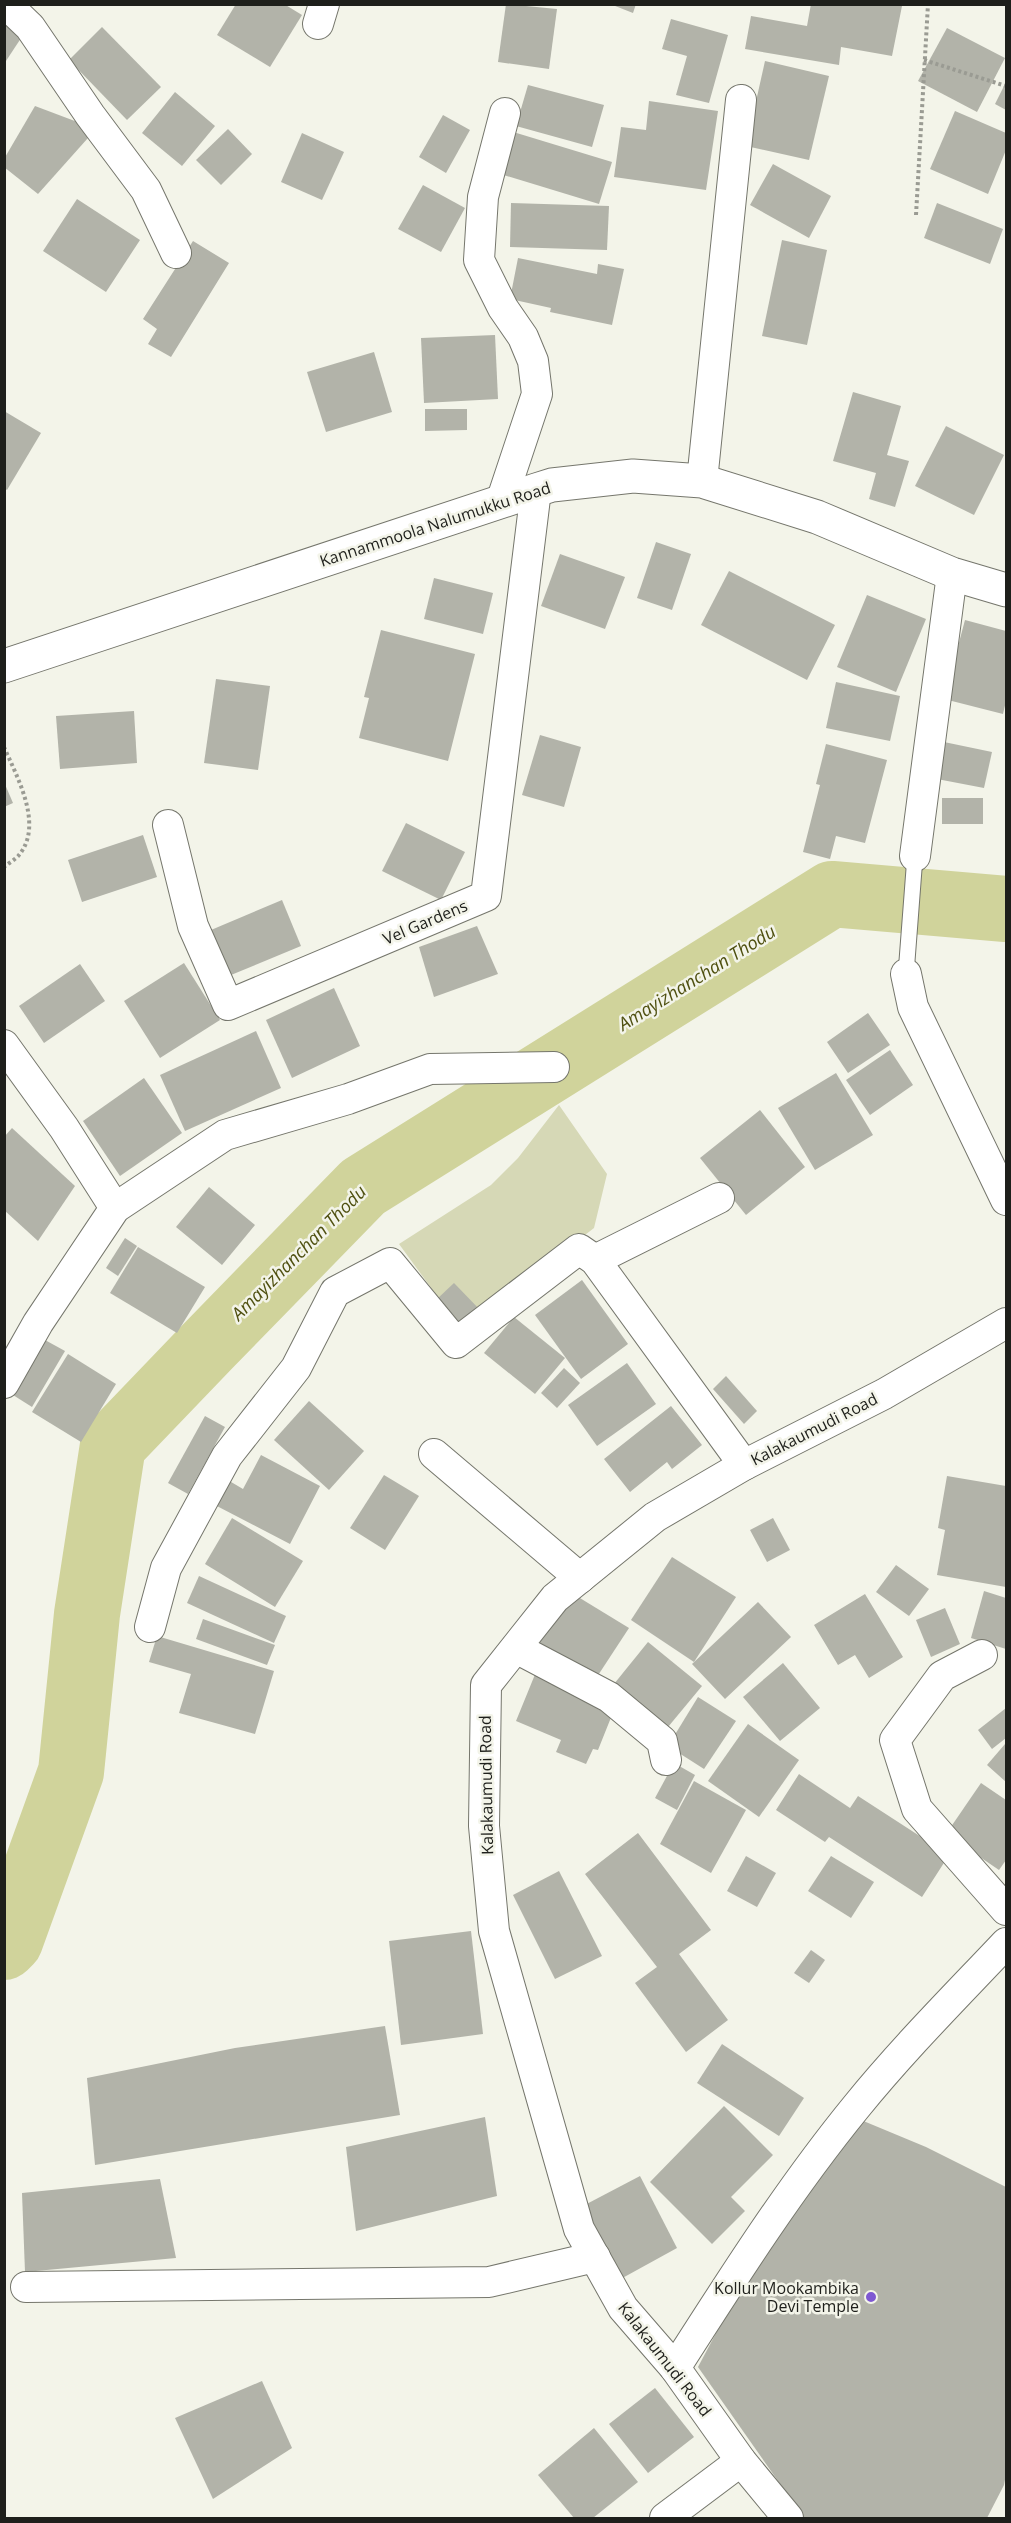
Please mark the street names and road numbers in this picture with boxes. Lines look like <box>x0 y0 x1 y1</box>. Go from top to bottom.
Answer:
street label: Kannammoola Nalumukku Road <box>317 476 553 572</box>
street label: Vel Gardens <box>379 894 471 950</box>
street label: Kalakaumudi Road <box>747 1388 881 1470</box>
street label: Kalakaumudi Road <box>474 1715 498 1855</box>
street label: Kalakaumudi Road <box>613 2297 717 2421</box>

